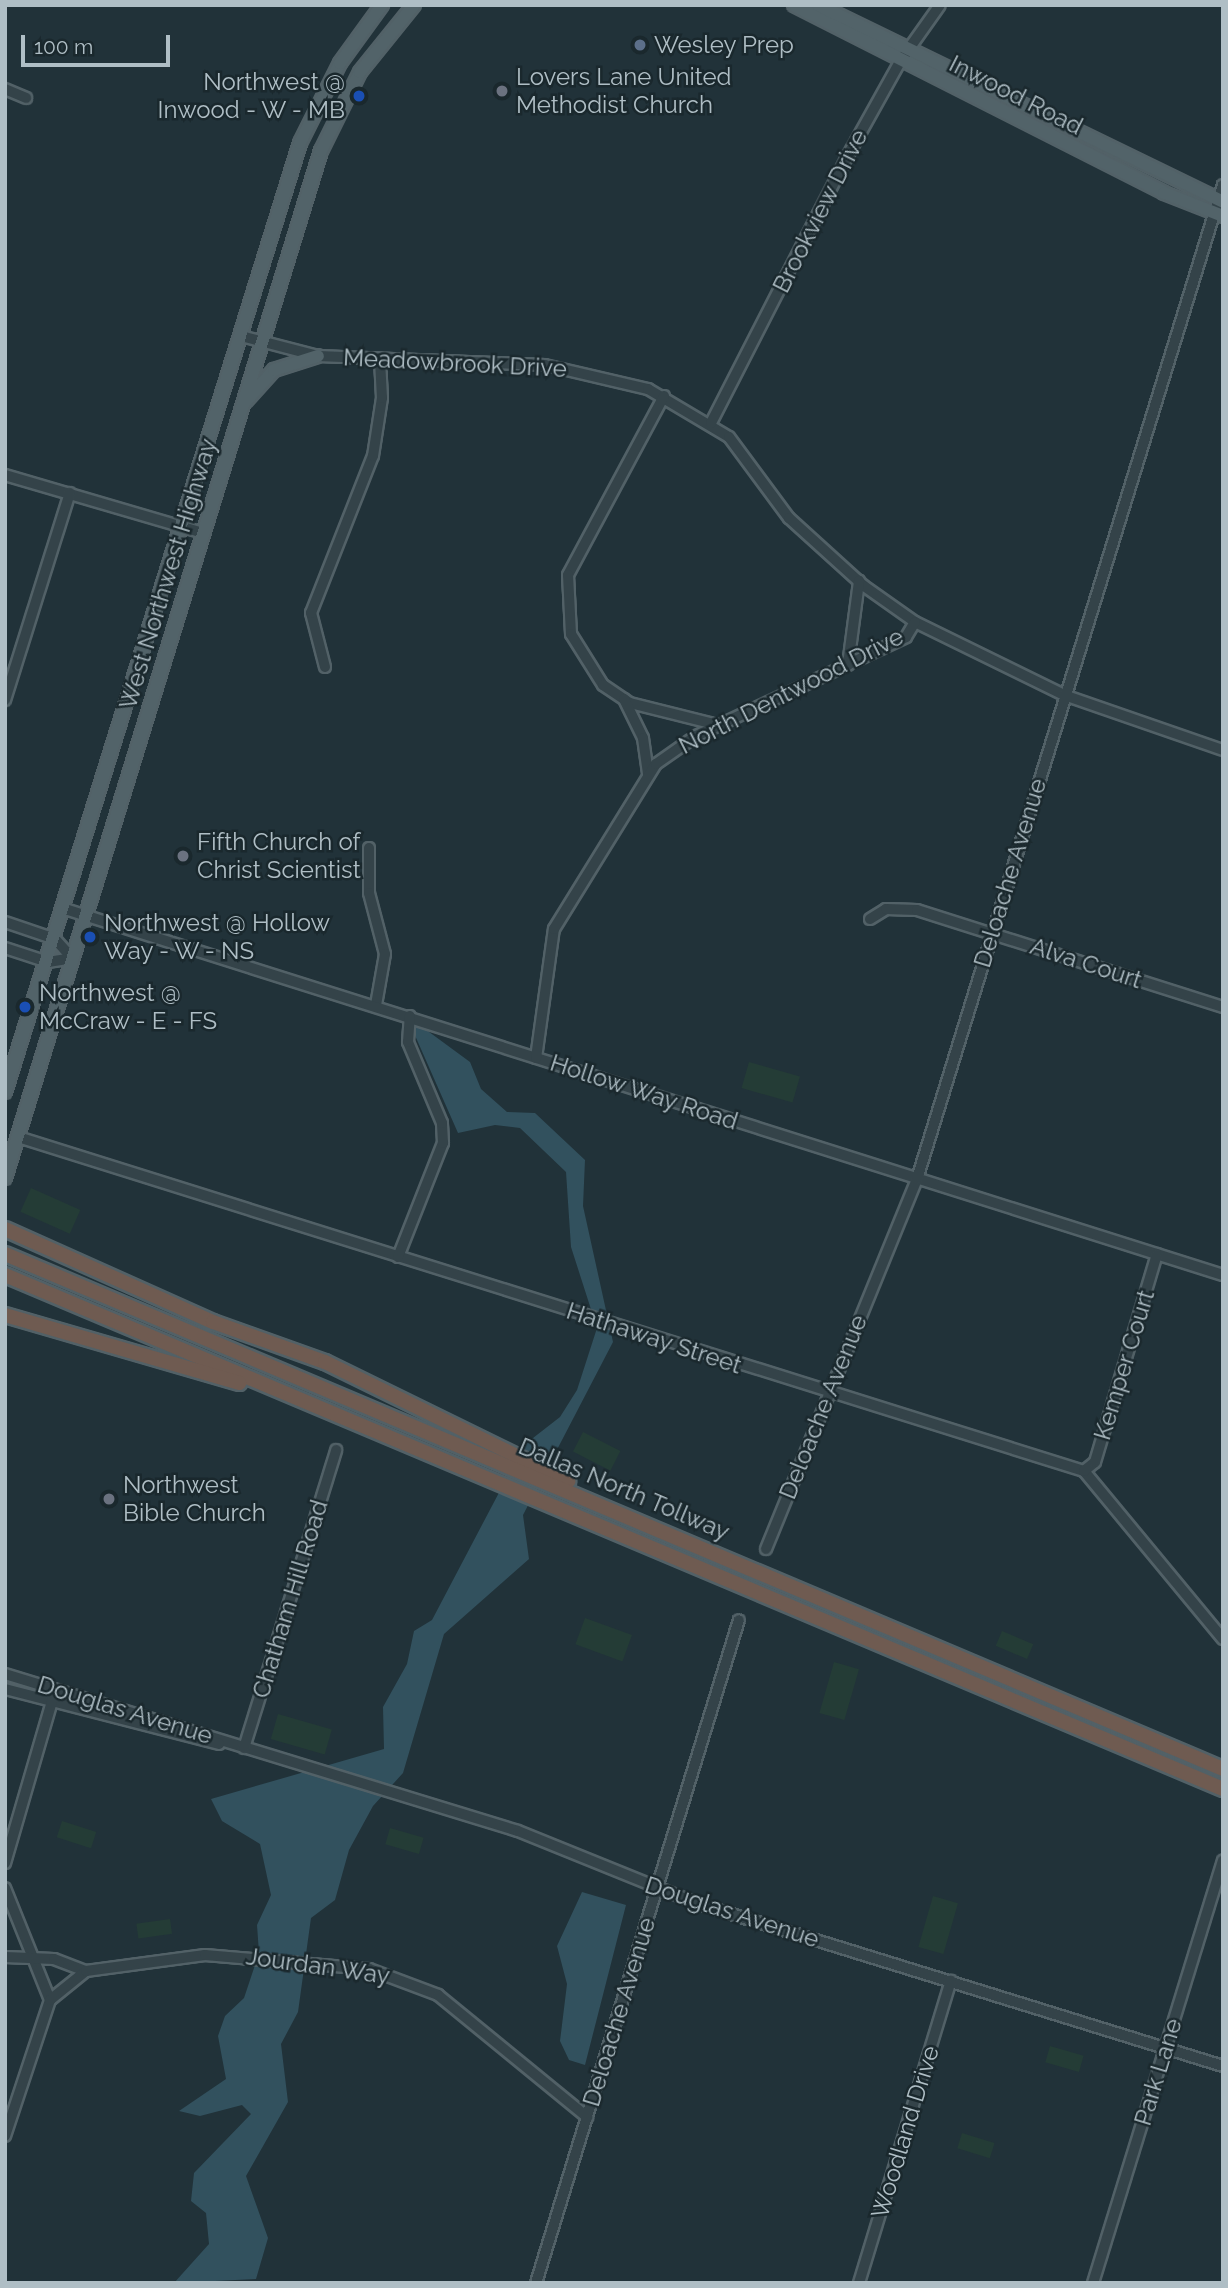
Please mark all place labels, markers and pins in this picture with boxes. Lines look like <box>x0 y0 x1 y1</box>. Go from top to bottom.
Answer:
place label: Wesley Prep <box>654 31 794 59</box>
marker: Wesley Prep <box>632 37 648 53</box>
place label: Lovers Lane United Methodist Church <box>516 63 731 119</box>
place label: Northwest @ Inwood - W - MB <box>156 68 345 124</box>
marker: Lovers Lane United Methodist Church <box>494 83 510 99</box>
marker: Northwest @ Inwood - W - MB <box>351 88 367 104</box>
place label: Fifth Church of Christ Scientist <box>197 828 361 884</box>
marker: Fifth Church of Christ Scientist <box>175 848 191 864</box>
place label: Northwest @ Hollow Way - W - NS <box>104 909 330 965</box>
marker: Northwest @ Hollow Way - W - NS <box>82 929 98 945</box>
place label: Northwest @ McCraw - E - FS <box>39 979 218 1035</box>
marker: Northwest @ McCraw - E - FS <box>17 999 33 1015</box>
place label: Northwest Bible Church <box>123 1471 266 1527</box>
marker: Northwest Bible Church <box>101 1491 117 1507</box>

